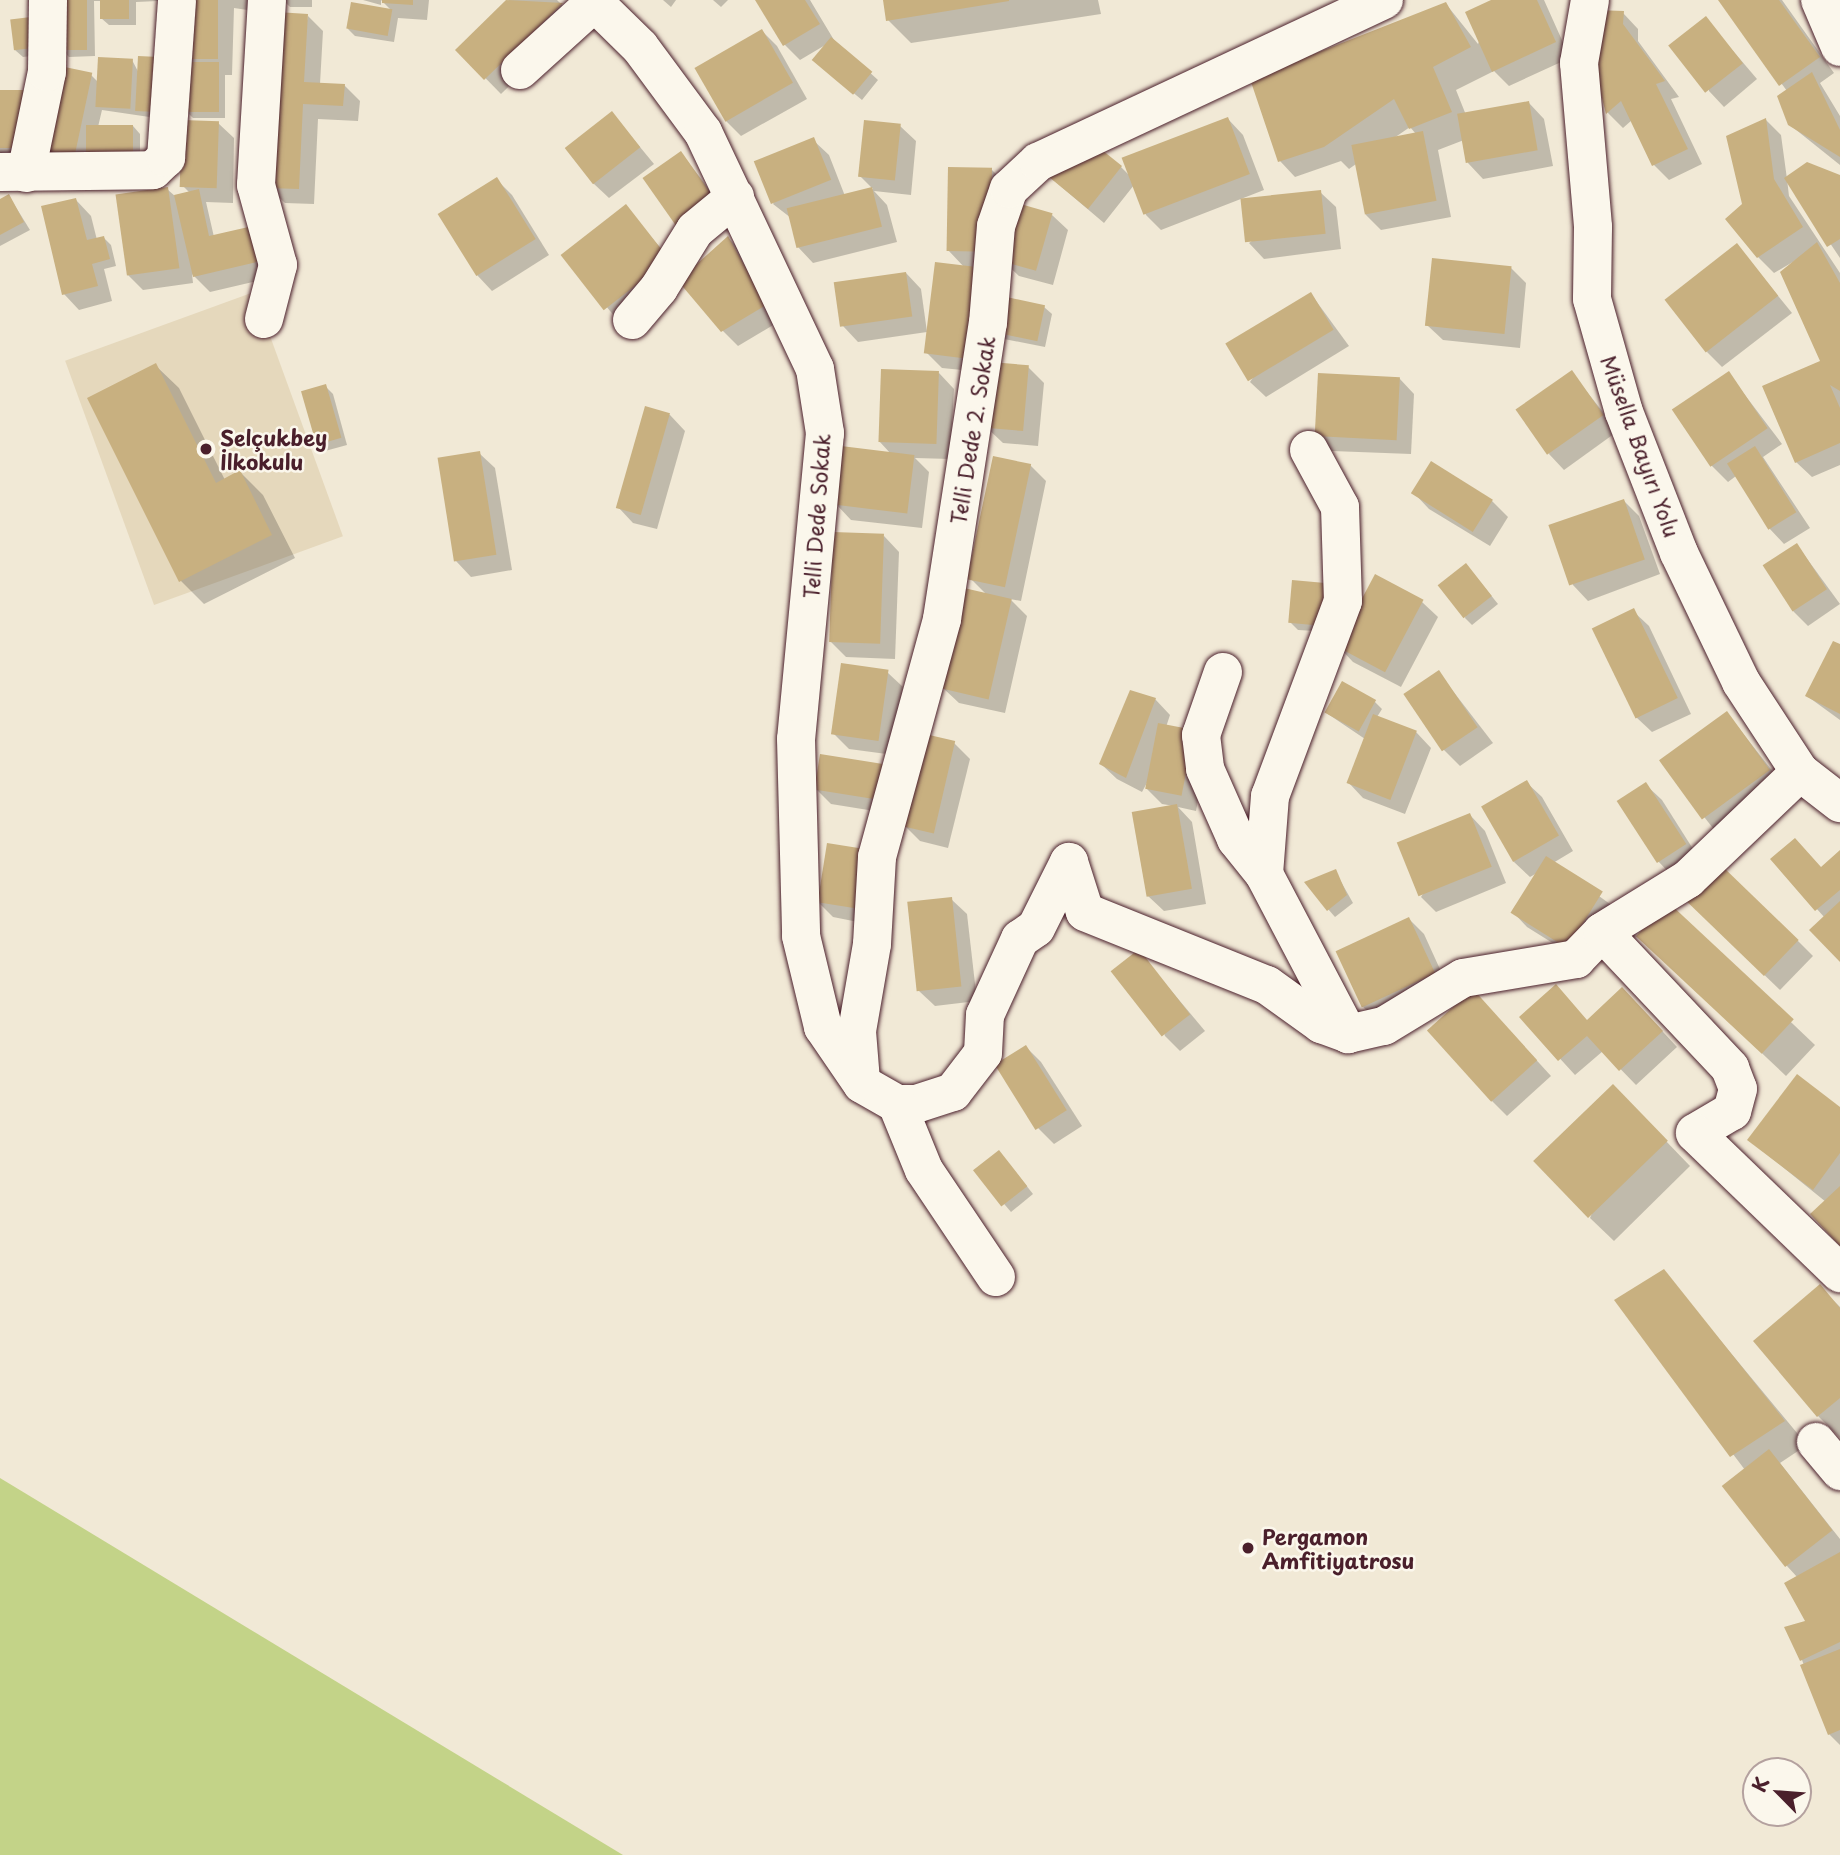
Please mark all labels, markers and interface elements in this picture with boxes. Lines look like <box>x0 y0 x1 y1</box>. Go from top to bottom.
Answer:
street label: Telli Dede 2. Sokak <box>944 332 1000 528</box>
street label: Müsella Bayırı Yolu <box>1596 351 1686 541</box>
place label: Selçukbey İlkokulu <box>220 424 327 474</box>
street label: Telli Dede Sokak <box>798 432 834 600</box>
marker: Selçukbey İlkokulu <box>198 441 214 457</box>
place label: Pergamon Amfitiyatrosu <box>1262 1523 1414 1573</box>
marker: Pergamon Amfitiyatrosu <box>1240 1540 1256 1556</box>
north arrow <box>1742 1757 1812 1827</box>
text: K <box>1744 1772 1775 1796</box>

